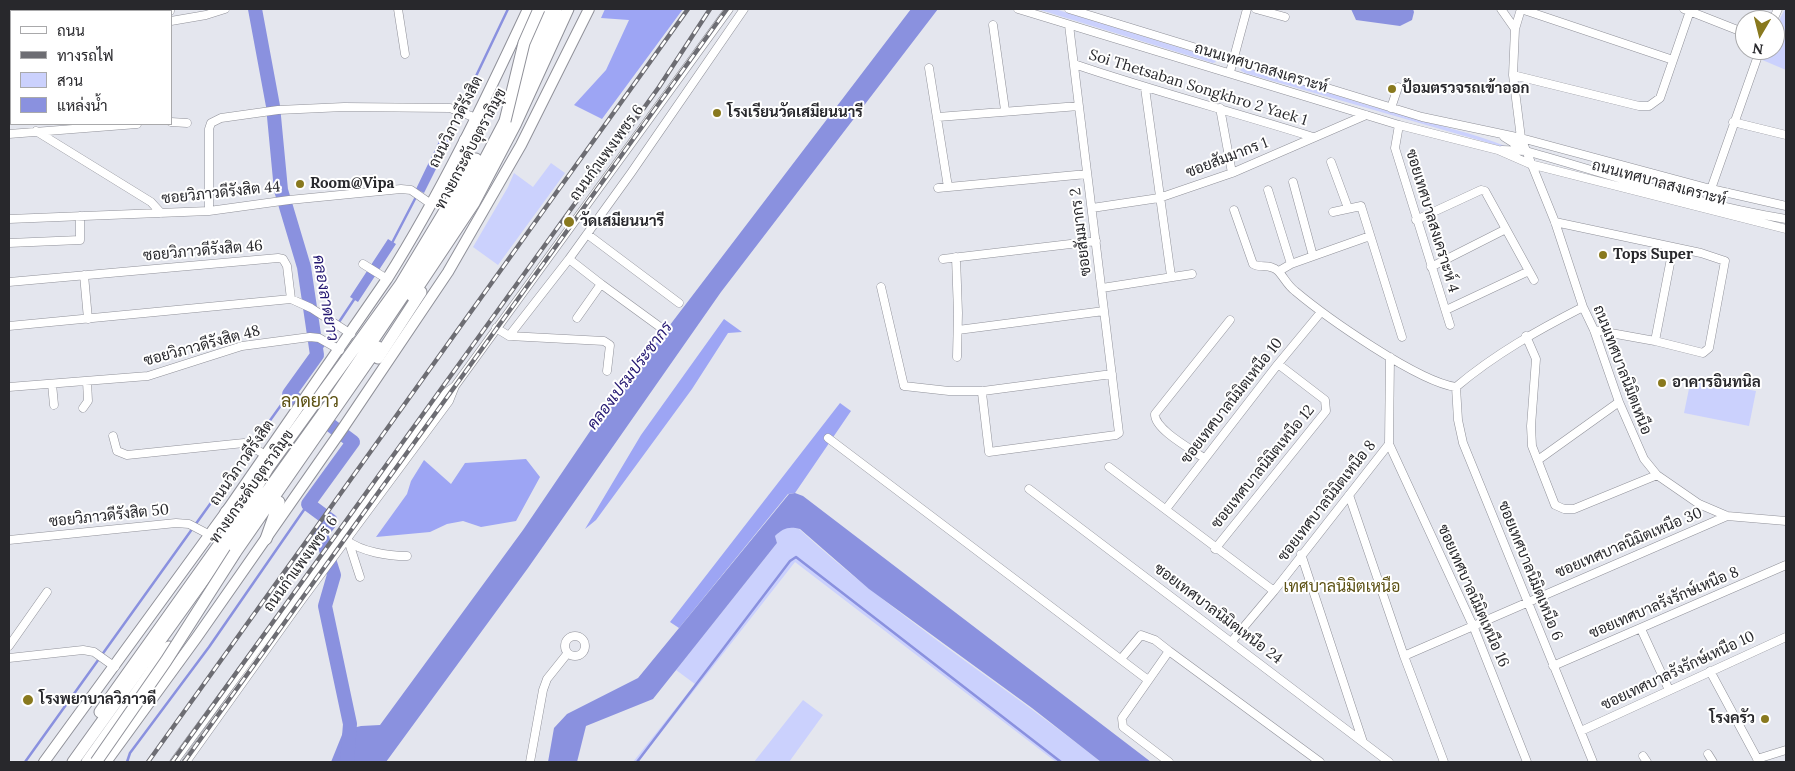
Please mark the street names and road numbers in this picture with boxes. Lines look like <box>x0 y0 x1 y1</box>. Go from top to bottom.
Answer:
street label: ถนนเทศบาลสงเคราะห์ <box>1192 39 1330 97</box>
street label: Soi Thetsaban Songkhro 2 Yaek 1 <box>1087 46 1309 130</box>
street label: ถนนวิภาวดีรังสิต <box>425 73 487 171</box>
street label: ทางยกระดับอุตราภิมุข <box>431 85 511 213</box>
street label: ถนนกำแพงเพชร 6 <box>566 101 648 205</box>
street label: ซอยสัมมากร 1 <box>1183 134 1271 182</box>
street label: ซอยเทศบาลสงเคราะห์ 4 <box>1402 147 1462 295</box>
street label: ถนนเทศบาลสงเคราะห์ <box>1590 156 1728 210</box>
street label: ซอยวิภาวดีรังสิต 44 <box>161 178 281 208</box>
street label: ซอยสัมมากร 2 <box>1067 187 1095 277</box>
street label: ซอยวิภาวดีรังสิต 46 <box>142 237 264 265</box>
street label: ถนนเทศบาลนิมิตเหนือ <box>1589 303 1655 437</box>
street label: ซอยวิภาวดีรังสิต 48 <box>142 322 262 370</box>
street label: ซอยเทศบาลนิมิตเหนือ 10 <box>1177 334 1287 468</box>
street label: ซอยเทศบาลนิมิตเหนือ 12 <box>1208 402 1318 532</box>
street label: ถนนวิภาวดีรังสิต <box>206 417 278 509</box>
street label: ทางยกระดับอุตราภิมุข <box>206 427 298 547</box>
street label: ซอยเทศบาลนิมิตเหนือ 8 <box>1274 437 1380 565</box>
street label: ซอยเทศบาลนิมิตเหนือ 6 <box>1494 499 1566 643</box>
street label: ซอยวิภาวดีรังสิต 50 <box>48 501 170 531</box>
street label: ซอยเทศบาลนิมิตเหนือ 30 <box>1553 504 1705 582</box>
street label: ถนนกำแพงเพชร 6 <box>260 512 342 616</box>
street label: ซอยเทศบาลนิมิตเหนือ 16 <box>1433 522 1513 670</box>
street label: ซอยเทศบาลนิมิตเหนือ 24 <box>1150 560 1286 668</box>
street label: ซอยเทศบาลรังรักษ์เหนือ 8 <box>1586 563 1742 643</box>
street label: ซอยเทศบาลรังรักษ์เหนือ 10 <box>1598 628 1758 714</box>

